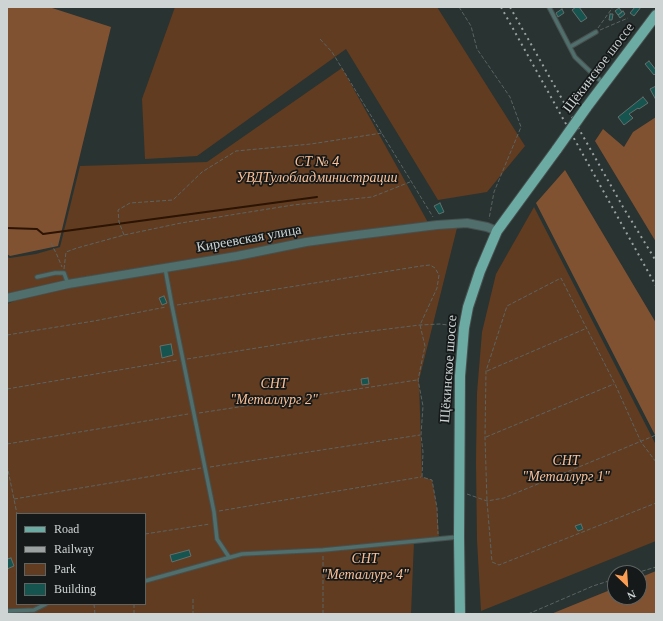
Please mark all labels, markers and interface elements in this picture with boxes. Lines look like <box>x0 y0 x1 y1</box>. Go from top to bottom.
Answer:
street label: Щёкинское шоссе <box>560 20 638 116</box>
park label: СТ № 4 УВДТулобладминистрации <box>237 154 397 186</box>
street label: Киреевская улица <box>195 221 303 257</box>
street label: Щёкинское шоссе <box>437 314 461 424</box>
park label: СНТ "Металлург 2" <box>230 376 318 408</box>
park label: СНТ "Металлург 1" <box>522 453 610 486</box>
legend <box>16 513 146 605</box>
text: Road <box>54 522 79 536</box>
text: Railway <box>54 542 94 556</box>
park label: СНТ "Металлург 4" <box>321 551 409 584</box>
text: Park <box>54 562 76 576</box>
north arrow <box>607 565 647 605</box>
text: Building <box>54 582 96 596</box>
text: N <box>626 588 638 602</box>

